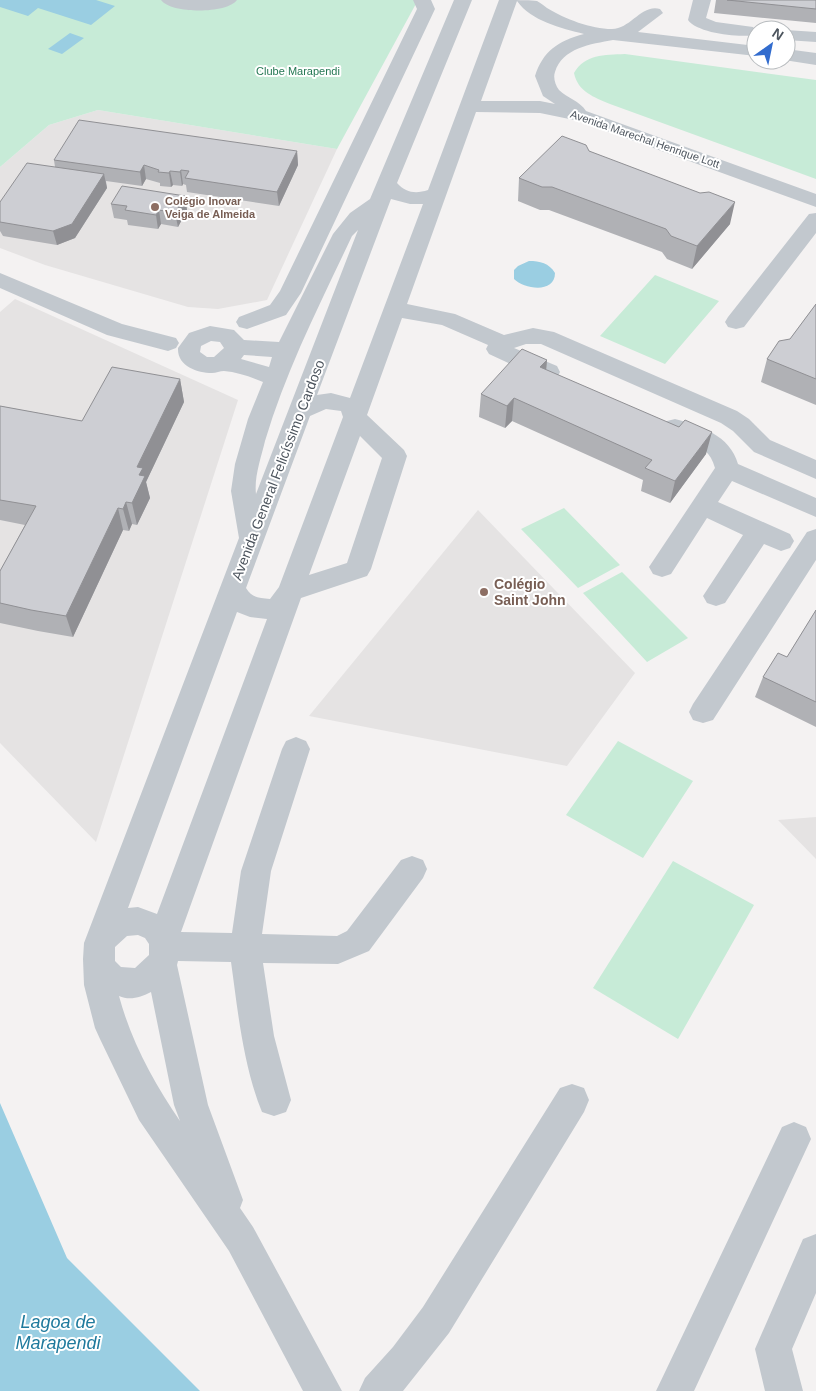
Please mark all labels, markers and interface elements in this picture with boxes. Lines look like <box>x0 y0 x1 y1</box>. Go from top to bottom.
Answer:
north arrow <box>746 20 796 70</box>
text: N <box>769 25 787 44</box>
park label: Clube Marapendi <box>256 65 340 77</box>
street label: Avenida Marechal Henrique Lott <box>569 108 721 170</box>
place label: Colégio Inovar Veiga de Almeida <box>165 195 256 220</box>
marker: Colégio Inovar Veiga de Almeida <box>149 201 161 213</box>
street label: Avenida General Felicíssimo Cardoso <box>228 357 328 582</box>
place label: Colégio Saint John <box>494 576 566 608</box>
marker: Colégio Saint John <box>478 586 490 598</box>
water label: Lagoa de Marapendi <box>15 1312 102 1353</box>

